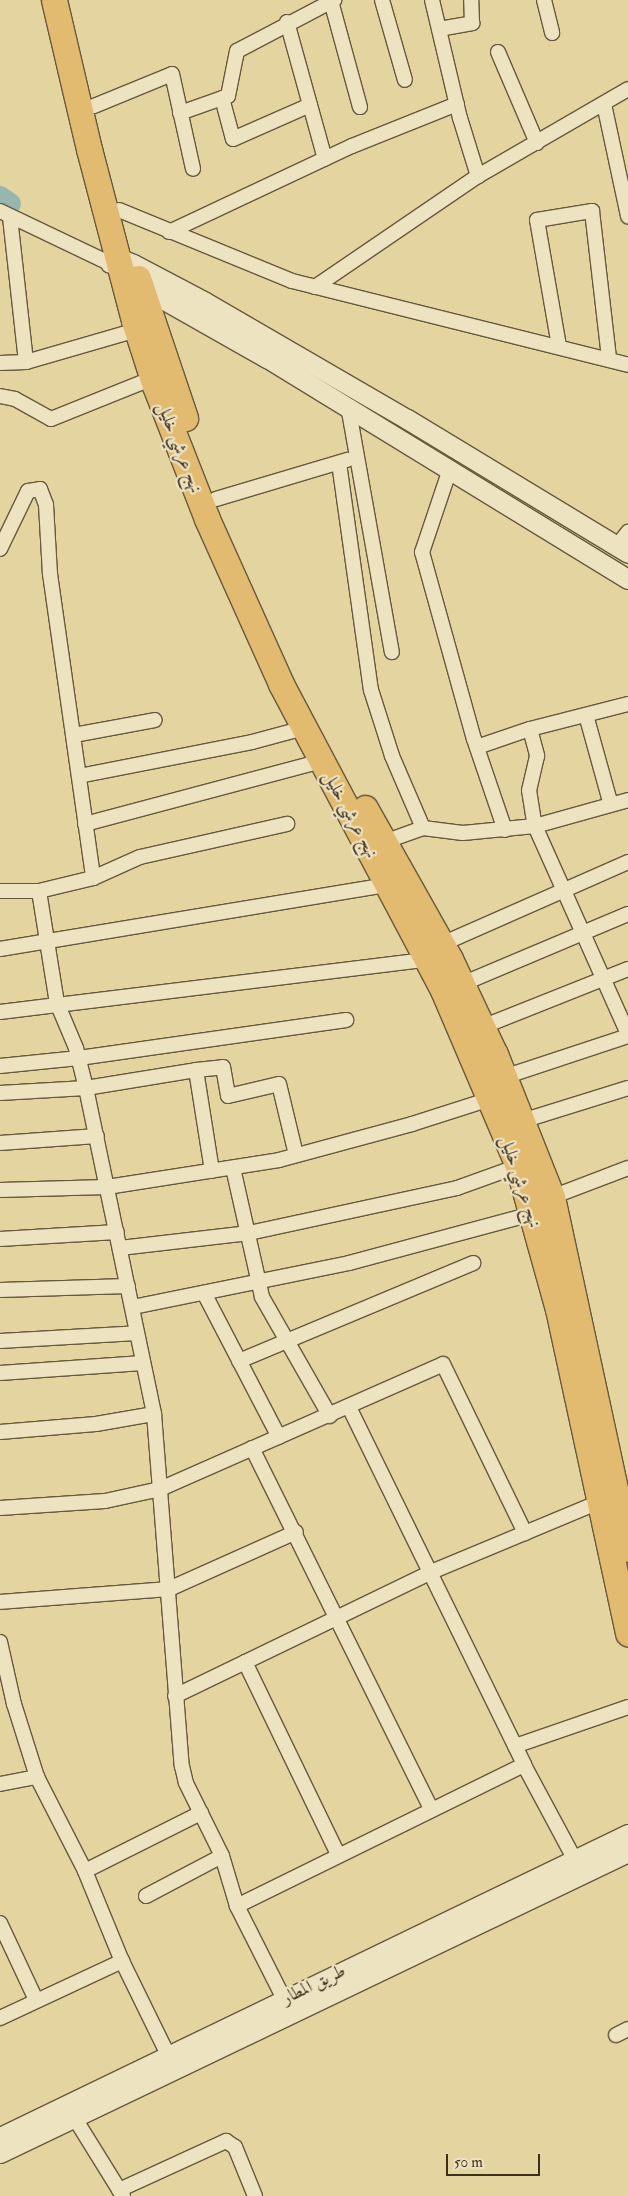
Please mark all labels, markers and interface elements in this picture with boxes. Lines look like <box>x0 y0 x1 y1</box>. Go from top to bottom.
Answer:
street label: نهج عرشي خليل <box>152 400 206 496</box>
street label: نهج عرشي خليل <box>318 768 382 862</box>
street label: نهج عرشي خليل <box>495 1133 545 1231</box>
street label: طريق المطار <box>279 1960 349 2010</box>
scale bar <box>448 2144 542 2176</box>
text: 50 m <box>454 2153 483 2172</box>

